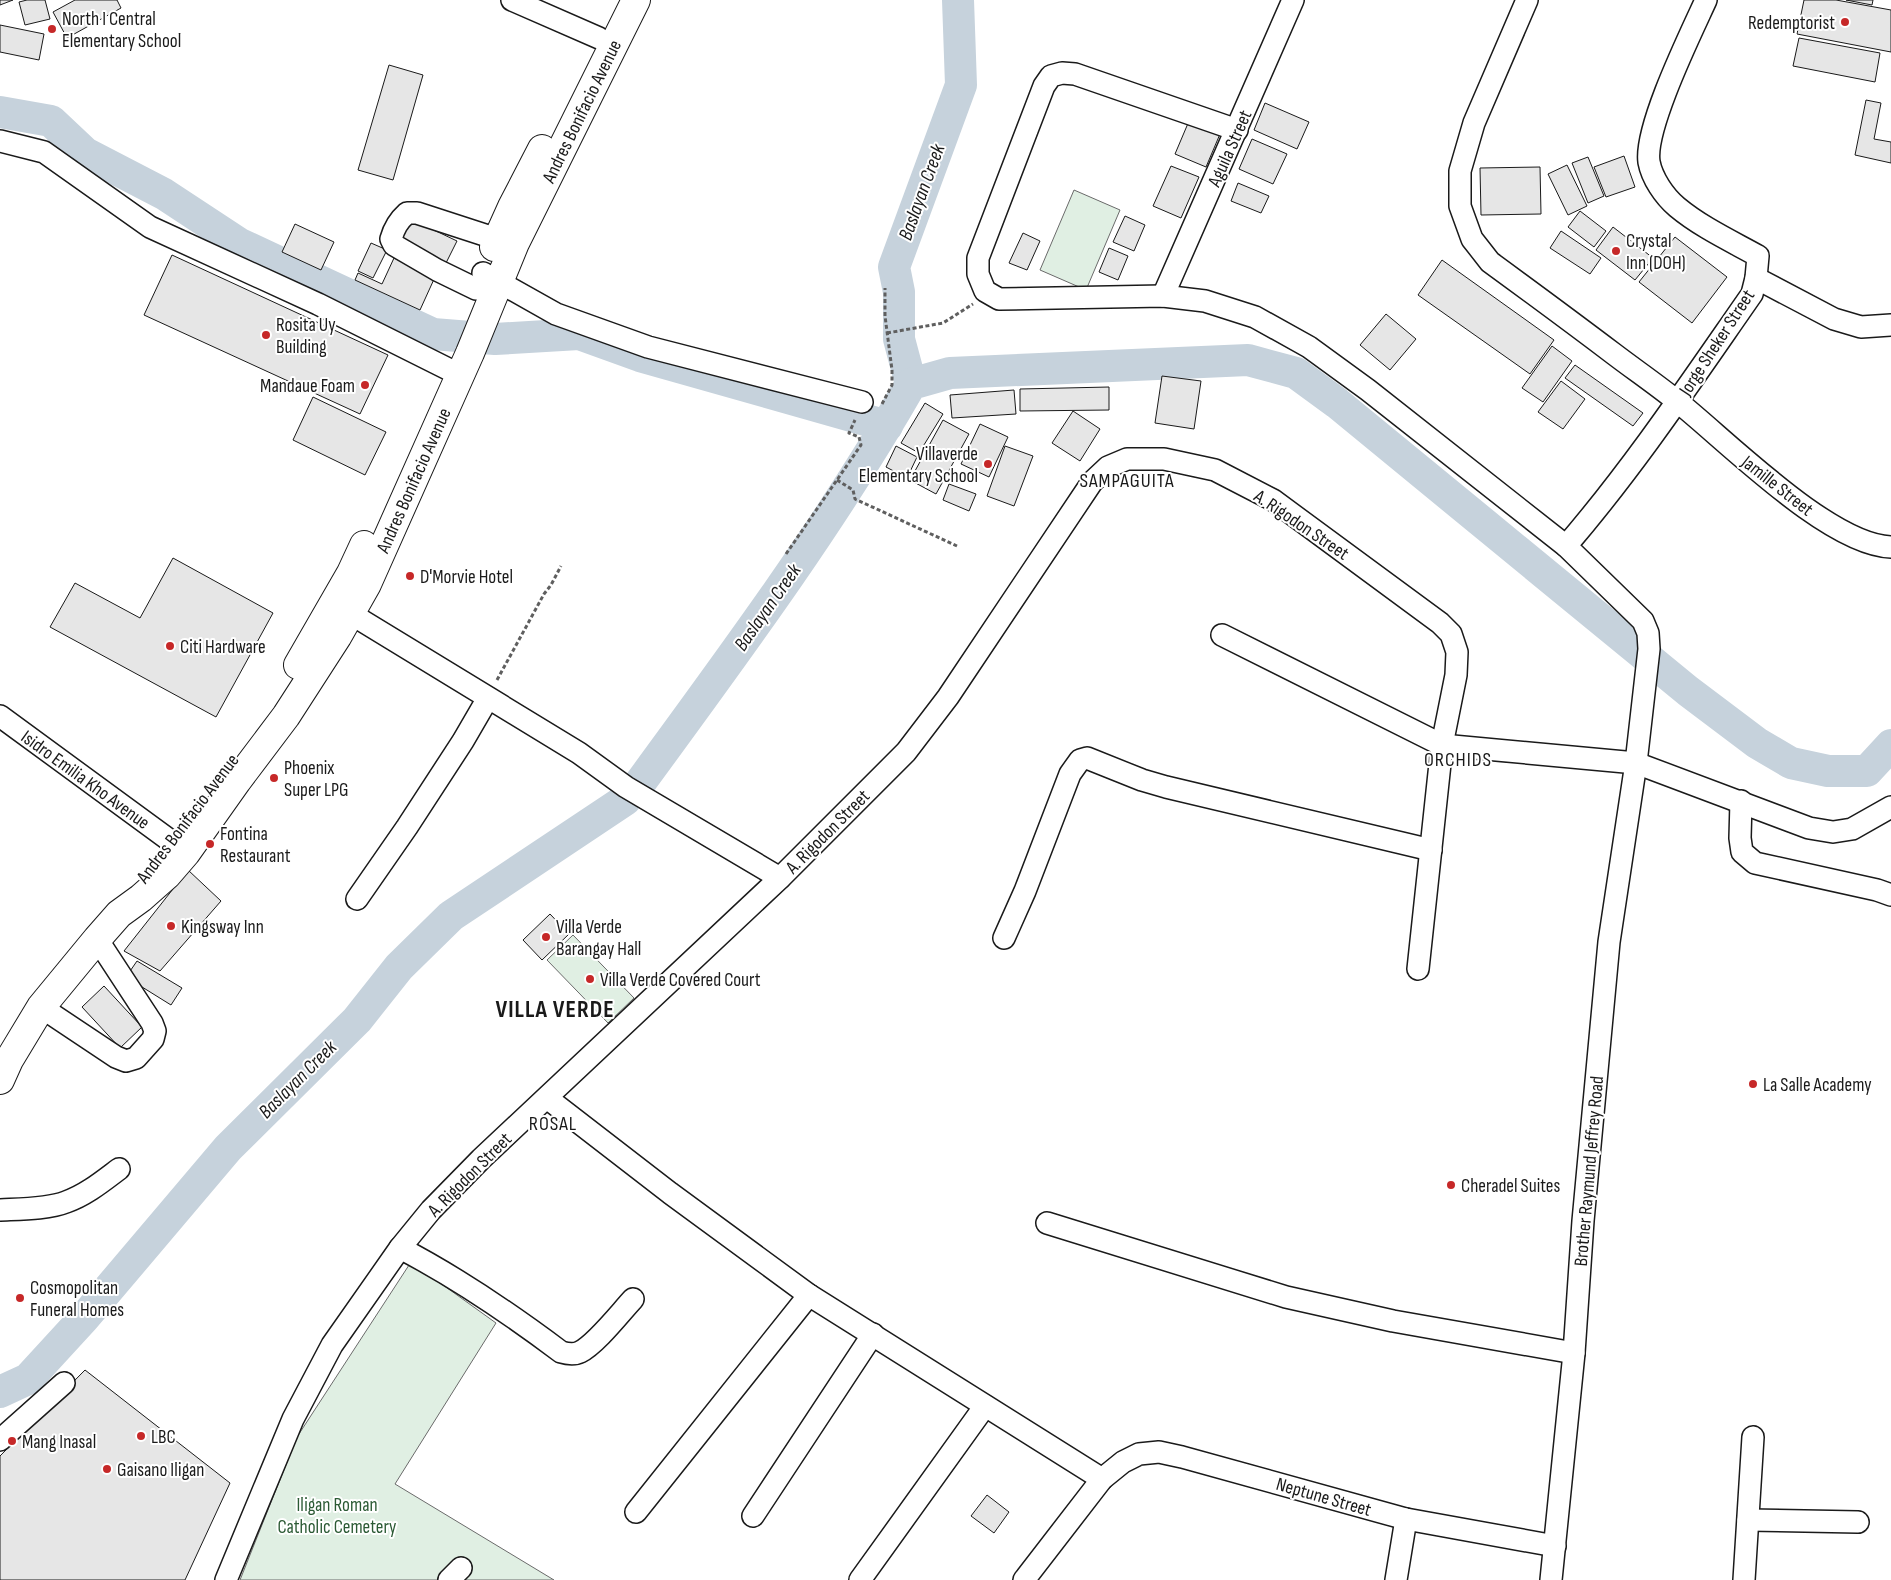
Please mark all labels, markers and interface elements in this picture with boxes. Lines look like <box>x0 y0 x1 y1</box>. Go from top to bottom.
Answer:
place label: North I Central Elementary School <box>62 8 181 53</box>
place label: Redemptorist <box>1748 12 1835 35</box>
marker: Redemptorist <box>1839 16 1851 28</box>
marker: North I Central Elementary School <box>46 23 58 35</box>
street label: Andres Bonifacio Avenue <box>537 36 627 188</box>
street label: Aguila Street <box>1203 107 1258 191</box>
water label: Baslayan Creek <box>893 141 951 244</box>
place label: Crystal Inn (DOH) <box>1626 230 1686 275</box>
marker: Crystal Inn (DOH) <box>1610 245 1622 257</box>
street label: Jorge Sheker Street <box>1674 285 1760 401</box>
place label: Rosita Uy Building <box>276 314 336 359</box>
marker: Rosita Uy Building <box>260 329 272 341</box>
place label: Mandaue Foam <box>260 375 355 398</box>
marker: Mandaue Foam <box>359 379 371 391</box>
street label: Andres Bonifacio Avenue <box>372 405 457 558</box>
place label: Villaverde Elementary School <box>859 443 978 488</box>
street label: Jamille Street <box>1736 450 1818 521</box>
marker: Villaverde Elementary School <box>982 458 994 470</box>
district label: SAMPAGUITA <box>1079 469 1175 493</box>
street label: A. Rigodon Street <box>1248 484 1353 566</box>
water label: Baslayan Creek <box>729 559 807 656</box>
place label: D'Morvie Hotel <box>420 566 513 589</box>
marker: D'Morvie Hotel <box>404 570 416 582</box>
place label: Citi Hardware <box>180 636 266 659</box>
marker: Citi Hardware <box>164 640 176 652</box>
street label: Isidro Emilia Kho Avenue <box>16 726 154 835</box>
district label: ORCHIDS <box>1424 748 1492 772</box>
street label: Andres Bonifacio Avenue <box>131 750 244 889</box>
place label: Phoenix Super LPG <box>284 757 349 802</box>
marker: Phoenix Super LPG <box>268 772 280 784</box>
street label: A. Rigodon Street <box>780 785 875 880</box>
place label: Fontina Restaurant <box>220 823 291 868</box>
marker: Fontina Restaurant <box>204 838 216 850</box>
place label: Kingsway Inn <box>181 916 264 939</box>
place label: Villa Verde Barangay Hall <box>556 916 641 961</box>
marker: Kingsway Inn <box>165 920 177 932</box>
marker: Villa Verde Barangay Hall <box>540 931 552 943</box>
place label: Villa Verde Covered Court <box>600 969 761 992</box>
marker: Villa Verde Covered Court <box>584 973 596 985</box>
district label: VILLA VERDE <box>495 995 615 1024</box>
water label: Baslayan Creek <box>254 1035 342 1124</box>
place label: La Salle Academy <box>1763 1074 1872 1097</box>
street label: Brother Raymund Jeffrey Road <box>1570 1075 1609 1267</box>
marker: La Salle Academy <box>1747 1078 1759 1090</box>
district label: ROSAL <box>529 1112 577 1136</box>
street label: A. Rigodon Street <box>422 1128 517 1223</box>
place label: Cheradel Suites <box>1461 1175 1560 1198</box>
marker: Cheradel Suites <box>1445 1179 1457 1191</box>
place label: Cosmopolitan Funeral Homes <box>30 1277 124 1322</box>
marker: Cosmopolitan Funeral Homes <box>14 1292 26 1304</box>
place label: LBC <box>151 1426 176 1449</box>
marker: LBC <box>135 1430 147 1442</box>
place label: Mang Inasal <box>22 1431 96 1454</box>
marker: Mang Inasal <box>6 1435 18 1447</box>
place label: Gaisano Iligan <box>117 1459 204 1482</box>
marker: Gaisano Iligan <box>101 1463 113 1475</box>
street label: Neptune Street <box>1273 1473 1374 1522</box>
park label: Iligan Roman Catholic Cemetery <box>278 1494 397 1539</box>

